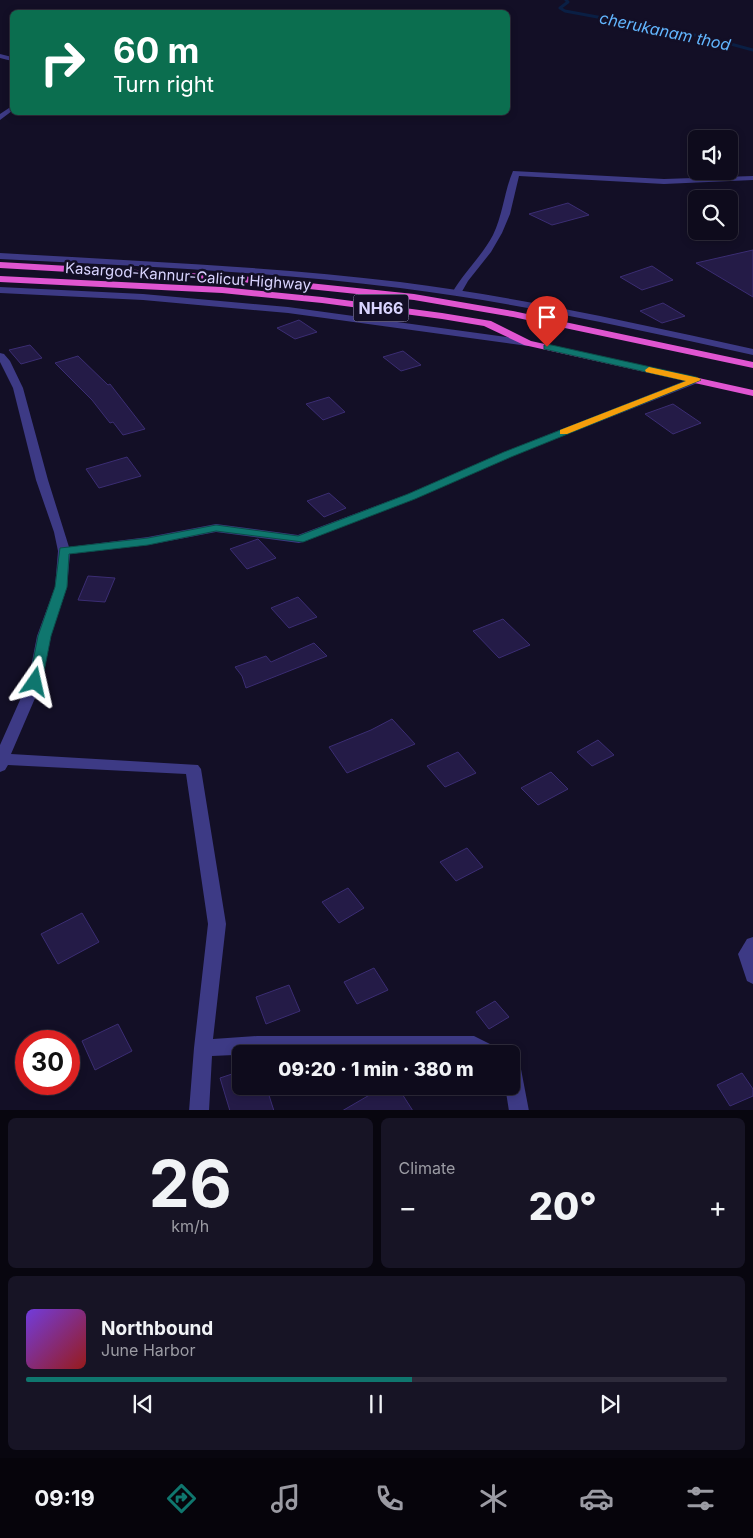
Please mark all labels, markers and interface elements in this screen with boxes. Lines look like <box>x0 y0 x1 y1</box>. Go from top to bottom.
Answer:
water label: cherukanam thod <box>598 7 733 55</box>
text: 60 m <box>113 29 200 71</box>
icon: right <box>30 30 95 95</box>
text: Turn right <box>113 71 214 97</box>
map controls <box>688 130 738 240</box>
button: sound <box>688 130 738 180</box>
button: search <box>688 190 738 240</box>
street label: Kasargod-Kannur-Calicut Highway <box>64 258 312 294</box>
road number: NH66 <box>354 294 408 322</box>
pin <box>526 296 568 347</box>
icon: arrive <box>533 303 561 331</box>
position arrow <box>8 655 60 707</box>
speed limit sign: 30 <box>15 1030 80 1095</box>
text: 09:20 · 1 min · 380 m <box>278 1058 474 1081</box>
text: 26 <box>149 1144 232 1223</box>
text: Climate <box>399 1158 455 1178</box>
text: 20° <box>529 1183 597 1229</box>
text: − <box>399 1190 417 1224</box>
text: + <box>708 1190 727 1224</box>
text: km/h <box>171 1216 209 1236</box>
text: Northbound <box>101 1317 213 1340</box>
text: June Harbor <box>101 1340 195 1360</box>
icon: previous <box>129 1390 157 1418</box>
icon: pause <box>362 1390 390 1418</box>
icon: next <box>596 1390 624 1418</box>
icon: directions <box>164 1481 199 1516</box>
icon: music <box>268 1481 303 1516</box>
icon: phone <box>372 1481 407 1516</box>
icon: climate <box>476 1481 511 1516</box>
icon: car <box>579 1481 614 1516</box>
icon: filters <box>683 1481 718 1516</box>
text: 09:19 <box>34 1485 95 1511</box>

